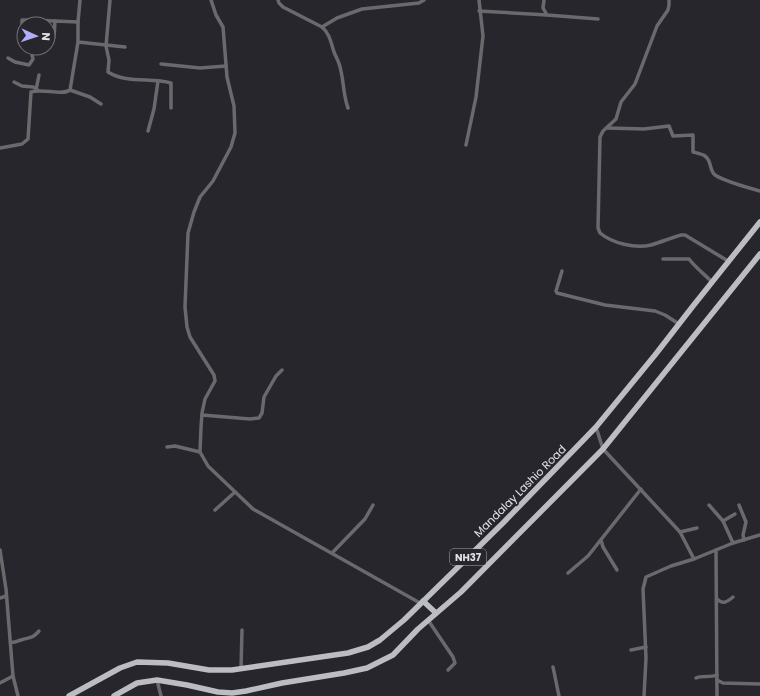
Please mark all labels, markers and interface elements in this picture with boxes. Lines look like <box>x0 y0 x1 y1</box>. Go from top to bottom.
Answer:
north arrow <box>16 16 56 56</box>
text: N <box>38 32 54 41</box>
street label: Mandalay Lashio Road <box>470 441 570 541</box>
road number: NH37 <box>450 549 486 565</box>

